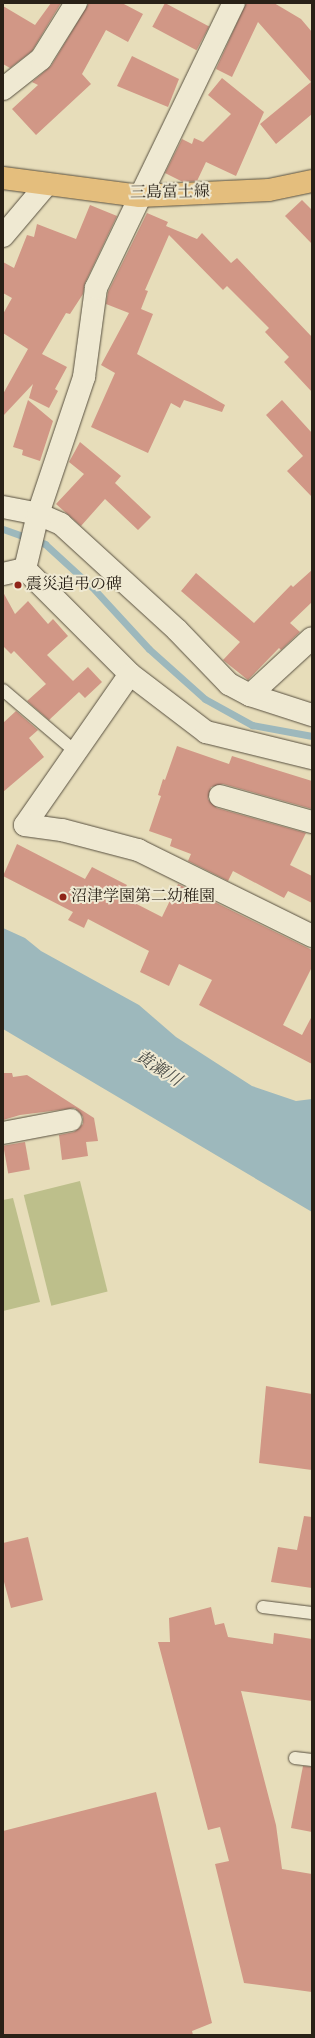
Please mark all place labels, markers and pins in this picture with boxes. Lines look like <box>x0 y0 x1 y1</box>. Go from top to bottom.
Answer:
place label: 震災追弔の碑 <box>26 575 122 595</box>
marker: 震災追弔の碑 <box>13 580 23 590</box>
place label: 沼津学園第二幼稚園 <box>71 887 215 907</box>
marker: 沼津学園第二幼稚園 <box>58 892 68 902</box>

